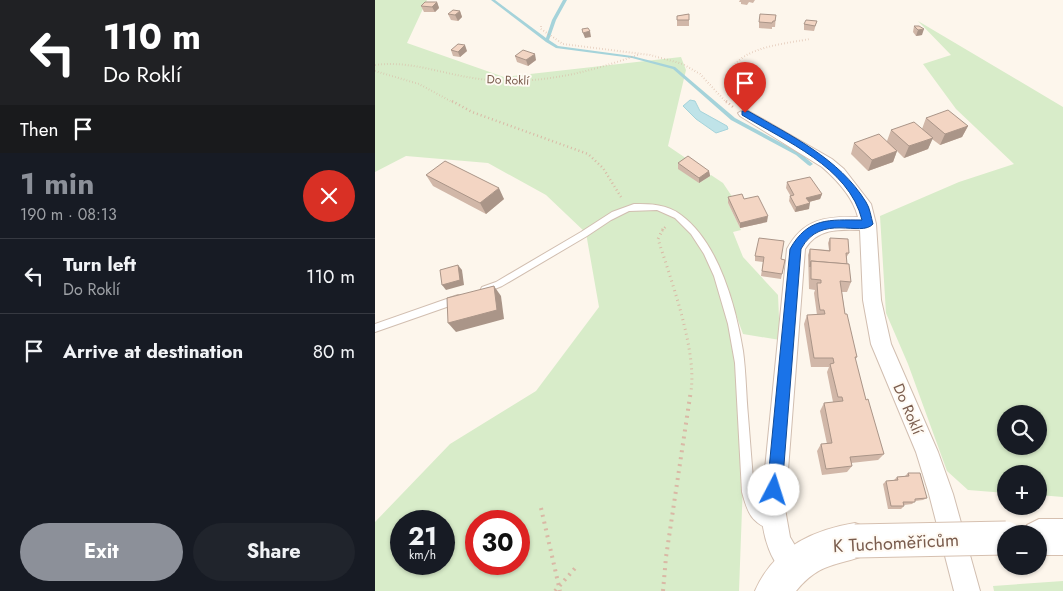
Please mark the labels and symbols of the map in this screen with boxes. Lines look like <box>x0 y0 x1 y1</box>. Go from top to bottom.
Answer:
pin <box>724 62 766 113</box>
street label: Do Roklí <box>486 70 531 90</box>
street label: Do Roklí <box>887 380 929 439</box>
position arrow <box>747 463 799 515</box>
speed limit sign: 30 <box>465 510 530 575</box>
street label: K Tuchoměřicům <box>832 527 960 559</box>

